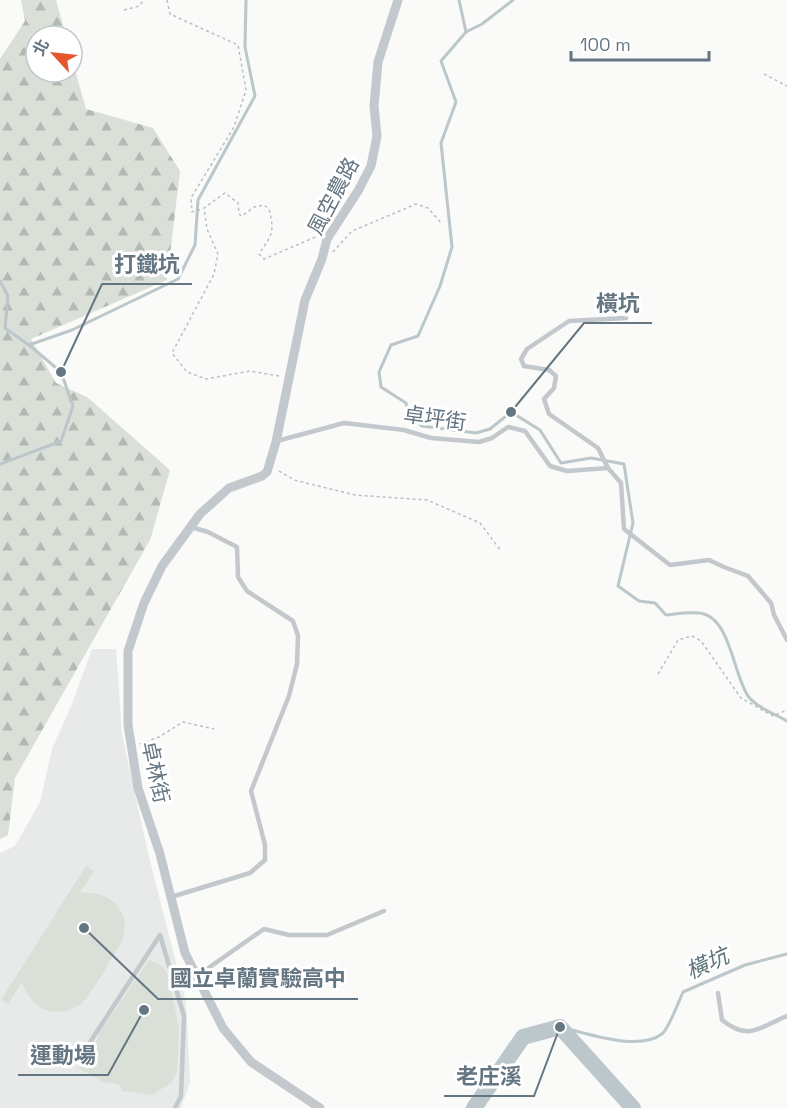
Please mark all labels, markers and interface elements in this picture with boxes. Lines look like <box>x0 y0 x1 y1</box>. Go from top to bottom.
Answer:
north arrow <box>24 24 84 84</box>
scale bar <box>571 24 709 62</box>
text: 100 m <box>580 33 631 56</box>
text: 北 <box>28 36 54 59</box>
street label: 風空農路 <box>301 153 365 239</box>
callout: 打鐵坑 <box>102 244 192 284</box>
text: 打鐵坑 <box>114 250 180 278</box>
callout: 橫坑 <box>584 283 652 323</box>
text: 橫坑 <box>596 289 640 317</box>
street label: 卓坪街 <box>402 400 468 436</box>
street label: 卓林街 <box>136 738 176 806</box>
water label: 橫坑 <box>681 940 736 985</box>
callout: 國立卓蘭實驗高中 <box>158 959 358 999</box>
text: 國立卓蘭實驗高中 <box>170 964 346 992</box>
callout: 運動場 <box>18 1035 108 1075</box>
text: 運動場 <box>30 1041 96 1069</box>
callout: 老庄溪 <box>444 1056 534 1096</box>
text: 老庄溪 <box>456 1062 522 1090</box>

